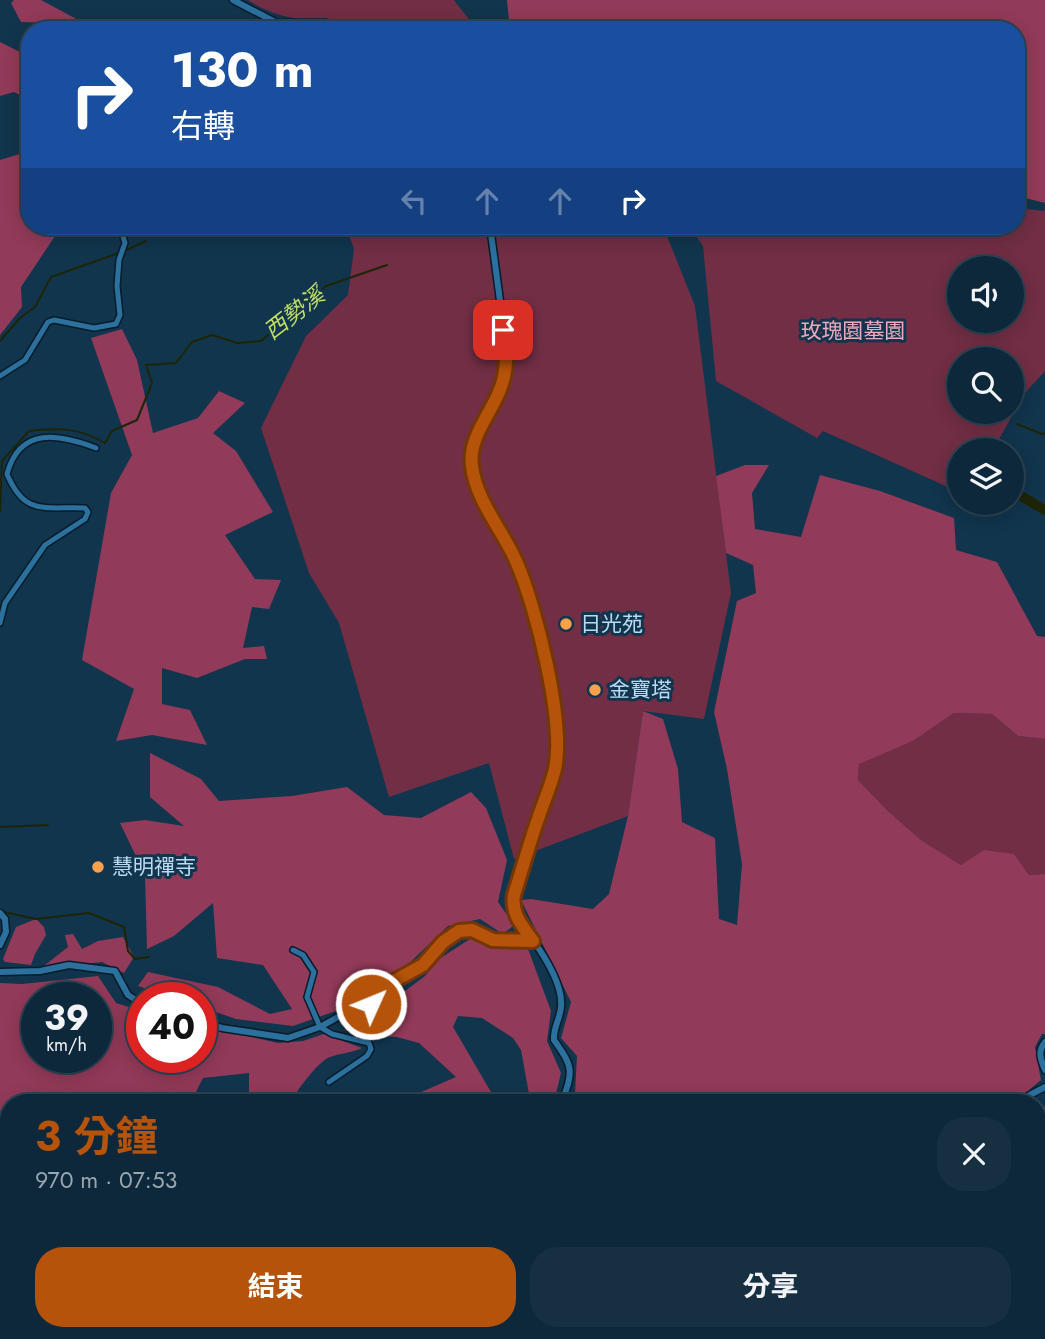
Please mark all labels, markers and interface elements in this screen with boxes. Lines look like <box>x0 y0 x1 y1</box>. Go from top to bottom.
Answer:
text: 130 m <box>171 35 314 105</box>
icon: right <box>56 49 147 140</box>
text: 右轉 <box>171 103 235 149</box>
icon: left <box>395 182 433 220</box>
icon: ahead <box>468 182 506 220</box>
icon: ahead <box>541 182 579 220</box>
icon: right <box>614 182 652 220</box>
map controls <box>947 256 1024 515</box>
button: sound <box>947 256 1024 333</box>
water label: 西勢溪 <box>256 277 334 348</box>
pin <box>473 300 533 360</box>
icon: arrive <box>484 311 522 349</box>
park label: 玫瑰園墓園 <box>801 316 906 346</box>
button: search <box>947 347 1024 424</box>
button: layers <box>947 438 1024 515</box>
place label: 日光苑 <box>580 609 643 639</box>
marker: 日光苑 <box>558 616 574 632</box>
place label: 金寶塔 <box>609 675 672 705</box>
marker: 金寶塔 <box>587 682 603 698</box>
place label: 慧明禪寺 <box>112 852 196 882</box>
marker: 慧明禪寺 <box>90 859 106 875</box>
position arrow <box>334 967 408 1041</box>
speed limit sign: 40 <box>126 982 217 1073</box>
text: 39 <box>44 993 89 1043</box>
text: km/h <box>46 1032 87 1058</box>
text: 3 分鐘 <box>35 1106 158 1167</box>
button: close <box>937 1117 1011 1191</box>
text: 970 m · 07:53 <box>35 1163 177 1197</box>
button: 結束 <box>35 1247 516 1327</box>
button: 分享 <box>530 1247 1011 1327</box>

